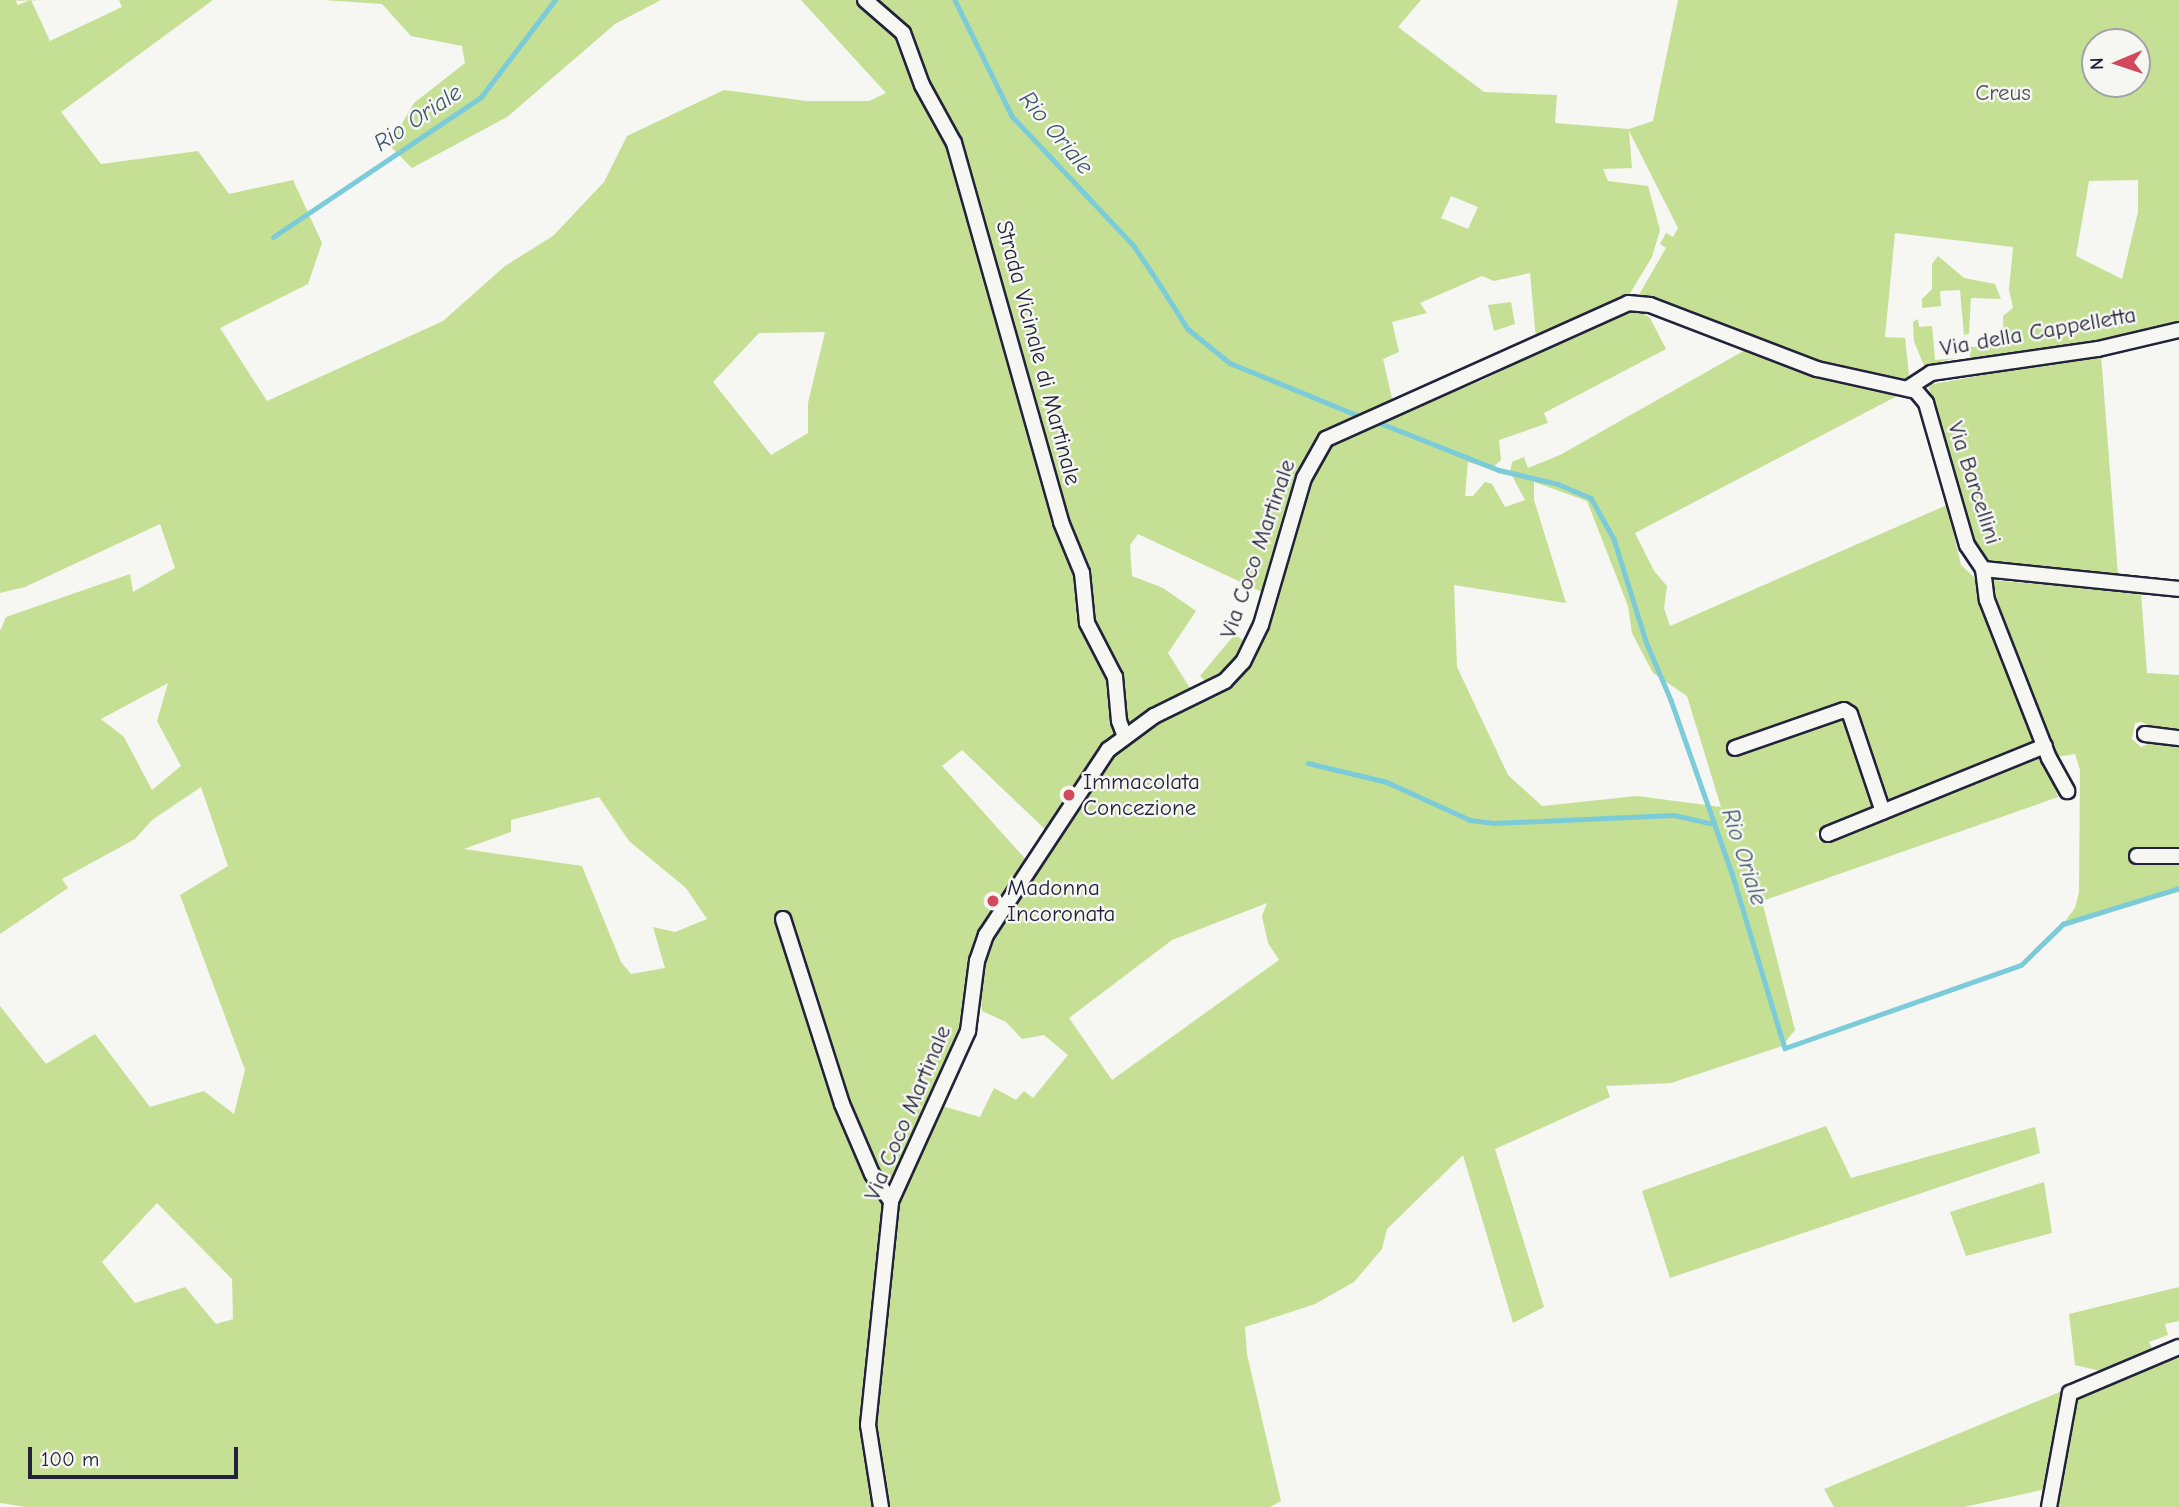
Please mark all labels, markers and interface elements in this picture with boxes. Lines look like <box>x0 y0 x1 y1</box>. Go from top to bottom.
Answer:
north arrow <box>2081 28 2151 98</box>
text: N <box>2086 57 2108 70</box>
water label: Rio Oriale <box>368 78 468 158</box>
park label: Creus <box>1975 79 2031 107</box>
water label: Rio Oriale <box>1013 85 1099 181</box>
street label: Strada Vicinale di Martinale <box>989 218 1087 488</box>
street label: Via della Cappelletta <box>1938 301 2138 363</box>
street label: Via Barcellini <box>1941 418 2007 548</box>
street label: Via Coco Martinale <box>1214 456 1302 642</box>
place label: Immacolata Concezione <box>1083 768 1200 822</box>
marker: Immacolata Concezione <box>1061 787 1077 803</box>
water label: Rio Oriale <box>1715 805 1773 909</box>
place label: Madonna Incoronata <box>1007 874 1115 928</box>
marker: Madonna Incoronata <box>985 893 1001 909</box>
street label: Via Coco Martinale <box>859 1021 957 1205</box>
scale bar <box>32 1434 242 1478</box>
text: 100 m <box>41 1447 99 1471</box>

